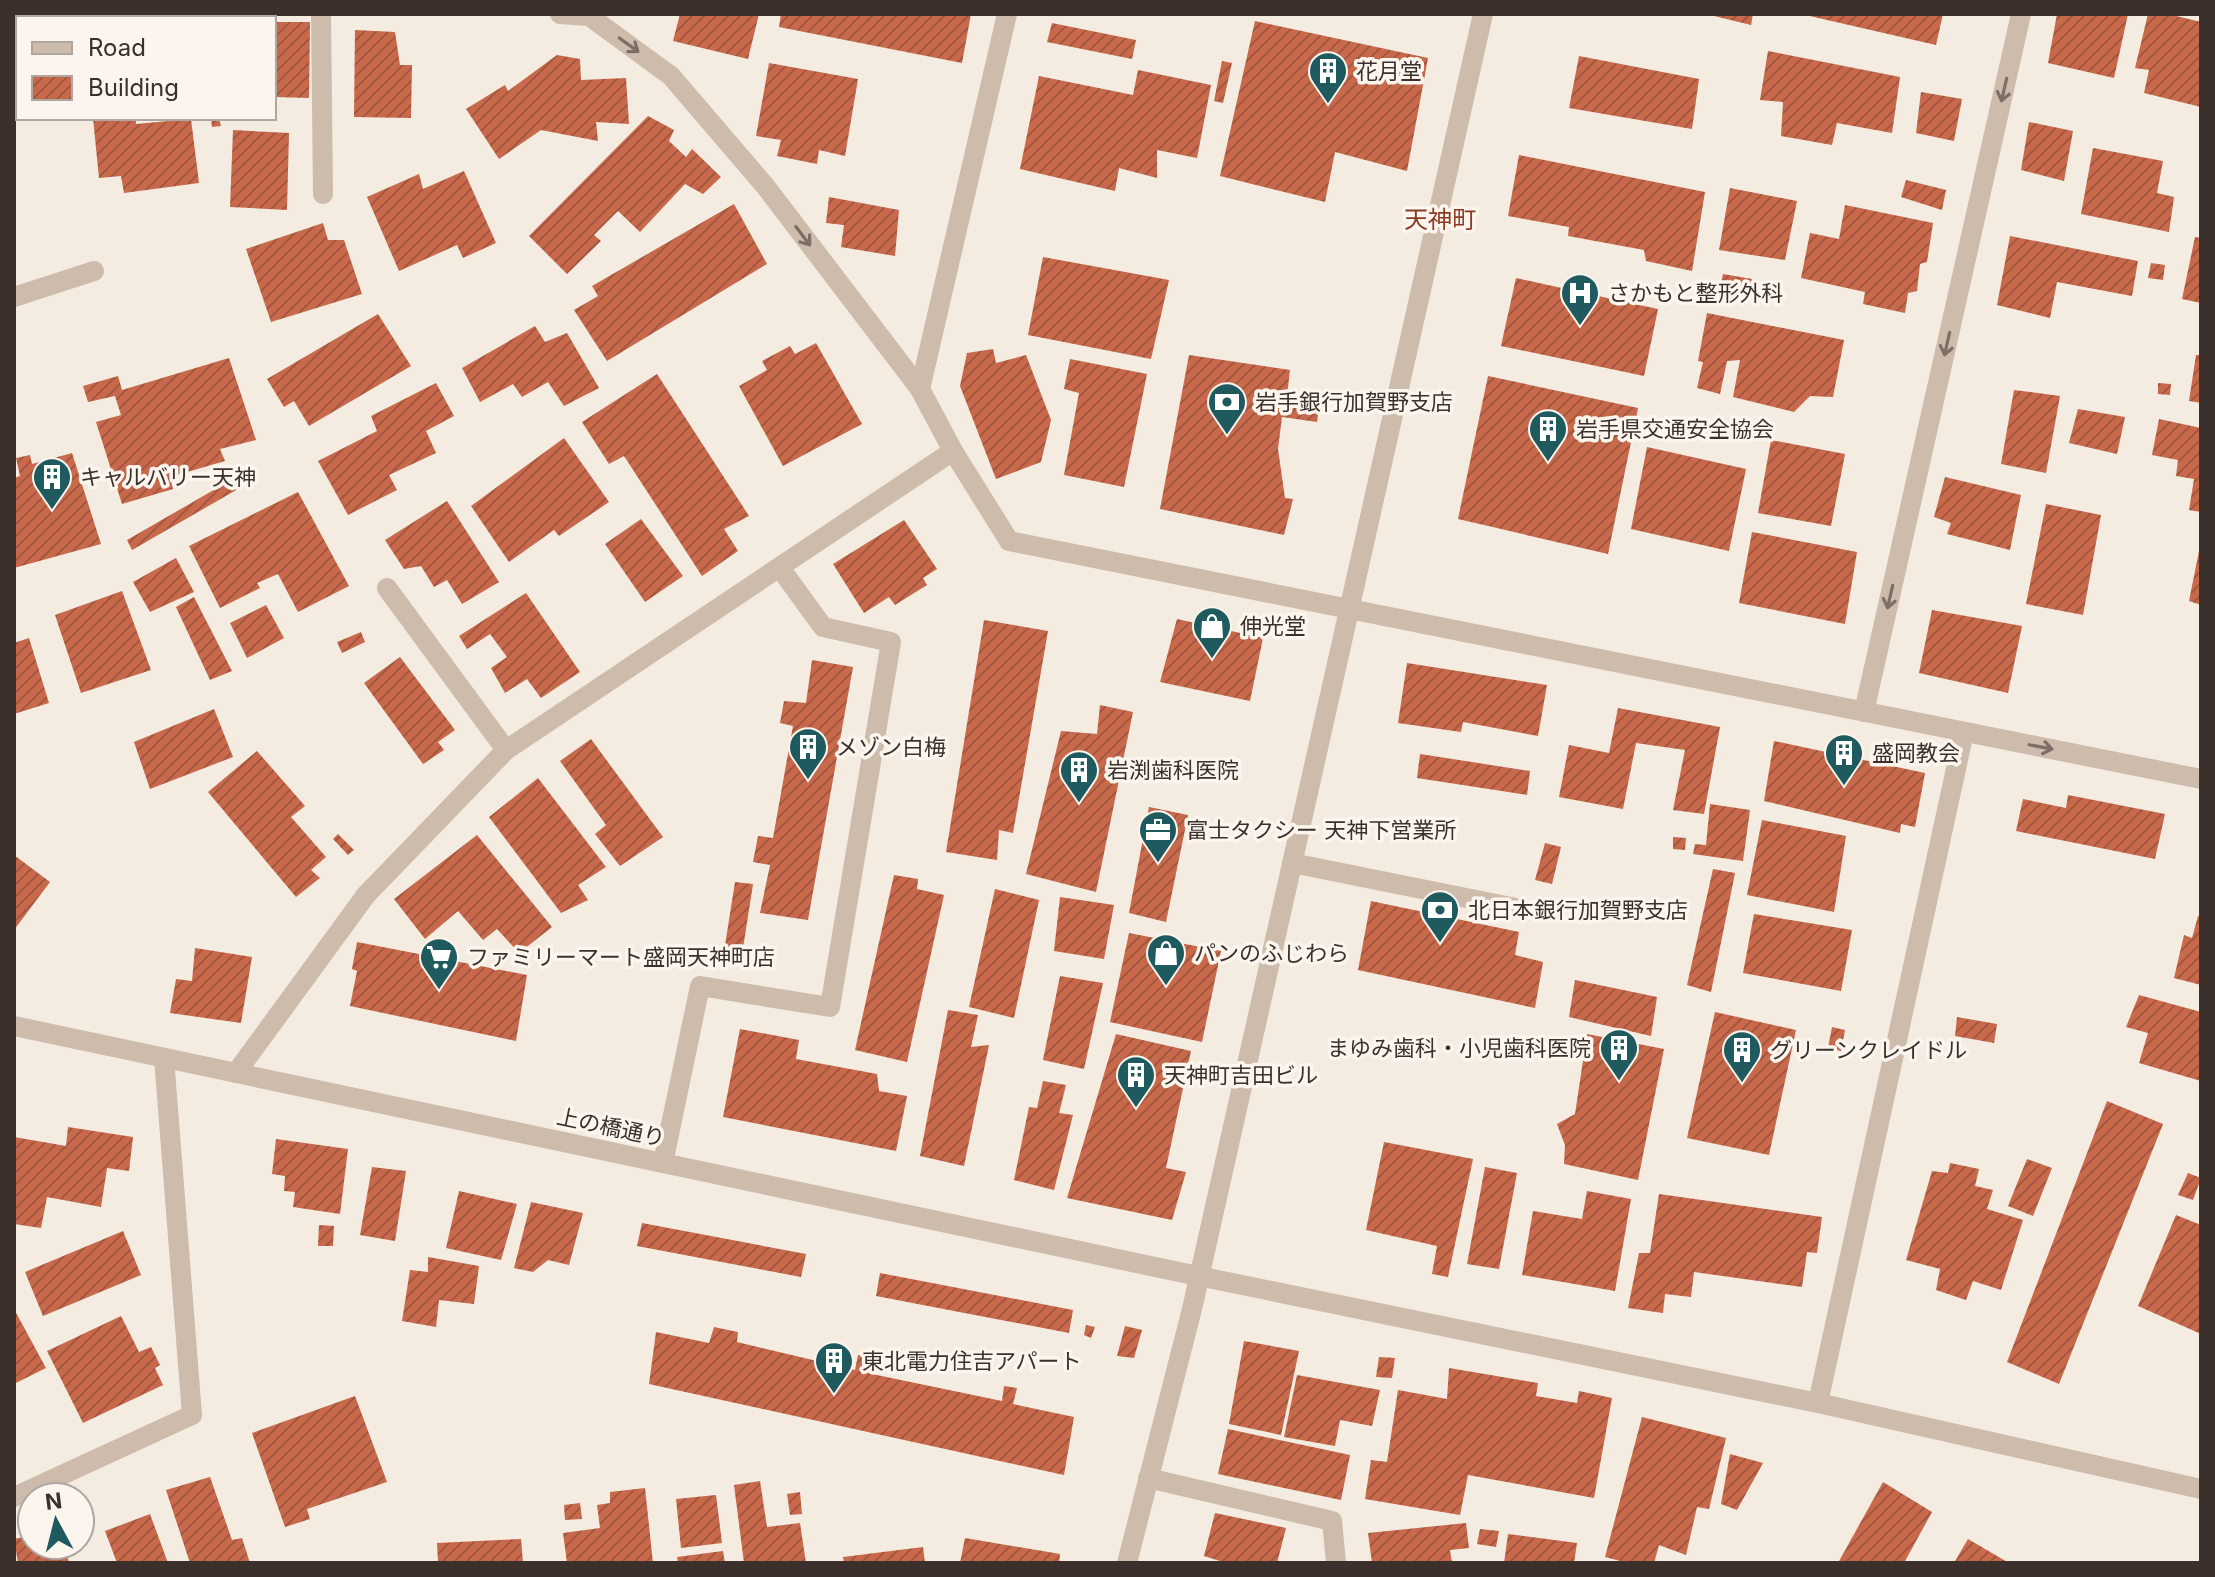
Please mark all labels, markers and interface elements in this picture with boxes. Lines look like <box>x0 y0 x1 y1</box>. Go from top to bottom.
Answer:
legend <box>16 16 276 120</box>
text: Road <box>88 33 146 62</box>
one-way arrow <box>617 37 639 54</box>
building icon: 花月堂 <box>1307 50 1349 105</box>
place label: 花月堂 <box>1356 58 1422 84</box>
text: Building <box>88 73 179 102</box>
one-way arrow <box>1996 77 2011 102</box>
district label: 天神町 <box>1404 205 1476 234</box>
one-way arrow <box>795 225 812 246</box>
hospital icon: さかもと整形外科 <box>1559 272 1601 327</box>
place label: さかもと整形外科 <box>1608 280 1784 306</box>
one-way arrow <box>1939 330 1954 356</box>
bank icon: 岩手銀行加賀野支店 <box>1206 381 1248 436</box>
place label: 岩手銀行加賀野支店 <box>1255 389 1453 415</box>
building icon: 岩手県交通安全協会 <box>1527 408 1569 463</box>
place label: 岩手県交通安全協会 <box>1576 416 1774 442</box>
building icon: キャルバリー天神 <box>31 456 73 511</box>
place label: キャルバリー天神 <box>80 464 256 490</box>
one-way arrow <box>1882 584 1897 610</box>
shop icon: 伸光堂 <box>1191 605 1233 660</box>
place label: 伸光堂 <box>1240 613 1306 639</box>
building icon: メゾン白梅 <box>787 726 829 781</box>
building icon: 盛岡教会 <box>1823 732 1865 787</box>
place label: メゾン白梅 <box>836 734 946 760</box>
place label: 盛岡教会 <box>1872 740 1960 766</box>
one-way arrow <box>2027 740 2053 755</box>
building icon: 岩渕歯科医院 <box>1058 749 1100 804</box>
place label: 岩渕歯科医院 <box>1107 757 1239 783</box>
office icon: 富士タクシー 天神下営業所 <box>1137 809 1179 864</box>
place label: 富士タクシー 天神下営業所 <box>1186 817 1456 843</box>
bank icon: 北日本銀行加賀野支店 <box>1419 889 1461 944</box>
place label: 北日本銀行加賀野支店 <box>1468 897 1688 923</box>
shop icon: パンのふじわら <box>1145 932 1187 987</box>
supermarket icon: ファミリーマート盛岡天神町店 <box>418 936 460 991</box>
place label: パンのふじわら <box>1194 940 1349 966</box>
place label: ファミリーマート盛岡天神町店 <box>467 944 775 970</box>
building icon: まゆみ歯科・小児歯科医院 <box>1598 1027 1640 1082</box>
building icon: グリーンクレイドル <box>1721 1029 1763 1084</box>
place label: まゆみ歯科・小児歯科医院 <box>1327 1035 1591 1061</box>
place label: グリーンクレイドル <box>1770 1037 1967 1063</box>
building icon: 天神町吉田ビル <box>1115 1054 1157 1109</box>
place label: 天神町吉田ビル <box>1164 1062 1318 1088</box>
street label: 上の橋通り <box>554 1103 668 1151</box>
building icon: 東北電力住吉アパート <box>813 1340 855 1395</box>
place label: 東北電力住吉アパート <box>862 1348 1082 1374</box>
north arrow <box>16 1481 96 1561</box>
text: N <box>44 1487 63 1515</box>

